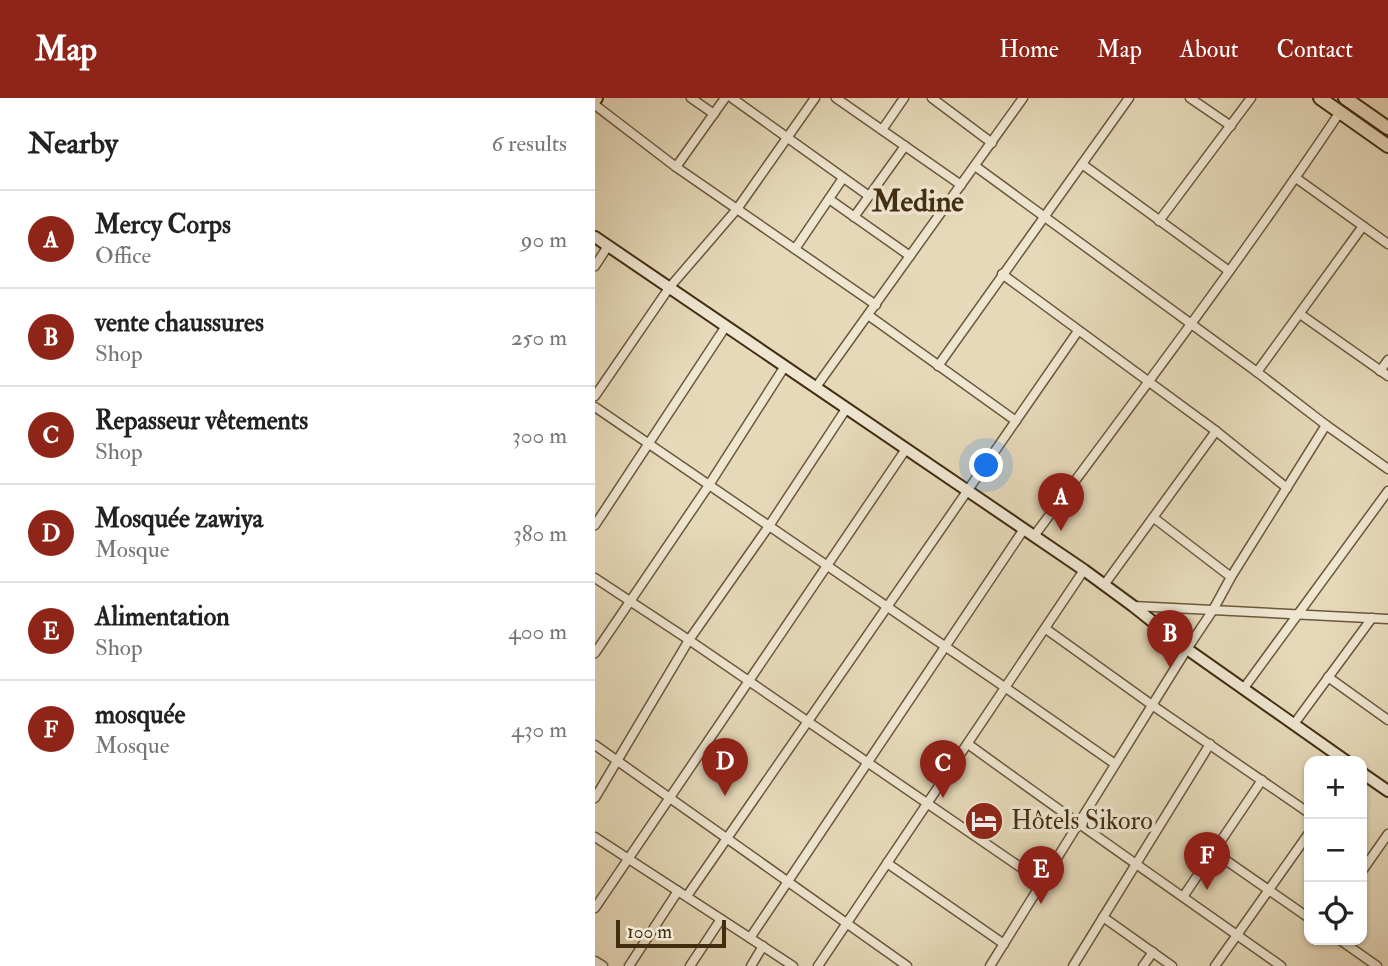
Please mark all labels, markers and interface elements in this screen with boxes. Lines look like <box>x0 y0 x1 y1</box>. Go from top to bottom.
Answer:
text: Map <box>35 29 97 70</box>
text: Home <box>999 34 1059 65</box>
text: Map <box>1097 34 1142 65</box>
text: About <box>1180 34 1239 65</box>
text: Contact <box>1277 34 1353 65</box>
text: Nearby <box>28 125 118 162</box>
text: 6 results <box>492 129 567 158</box>
district label: Medine <box>871 183 964 220</box>
text: Mercy Corps <box>95 209 231 241</box>
text: A <box>44 225 58 254</box>
text: 90 m <box>521 225 567 254</box>
text: Office <box>95 241 151 270</box>
text: vente chaussures <box>95 307 264 339</box>
text: B <box>43 323 59 352</box>
text: 250 m <box>511 323 567 352</box>
text: Shop <box>95 339 143 368</box>
text: Repasseur vêtements <box>95 405 308 437</box>
text: C <box>43 421 59 450</box>
text: 300 m <box>512 421 567 450</box>
text: Shop <box>95 437 143 466</box>
your location <box>969 448 1003 482</box>
pin: A <box>1038 473 1084 531</box>
text: Mosquée zawiya <box>95 503 263 535</box>
text: D <box>42 519 60 548</box>
text: 380 m <box>513 519 567 548</box>
text: Mosque <box>95 535 169 564</box>
text: Alimentation <box>95 601 230 633</box>
pin: B <box>1147 610 1193 668</box>
text: E <box>43 617 59 646</box>
text: 400 m <box>508 617 567 646</box>
text: Shop <box>95 633 143 662</box>
text: mosquée <box>95 699 185 731</box>
text: F <box>44 715 58 744</box>
text: 430 m <box>511 715 567 744</box>
text: Mosque <box>95 731 169 760</box>
pin: D <box>702 738 748 796</box>
pin: C <box>920 740 966 798</box>
map controls <box>1304 756 1367 945</box>
button: + <box>1304 756 1367 819</box>
hotel icon: Hôtels Sikoro <box>963 800 1005 842</box>
place label: Hôtels Sikoro <box>1011 805 1153 837</box>
button: − <box>1304 819 1367 882</box>
pin: F <box>1184 832 1230 890</box>
pin: E <box>1018 846 1064 904</box>
button: locate <box>1304 882 1367 945</box>
scale bar <box>616 917 726 949</box>
text: 100 m <box>627 920 672 944</box>

